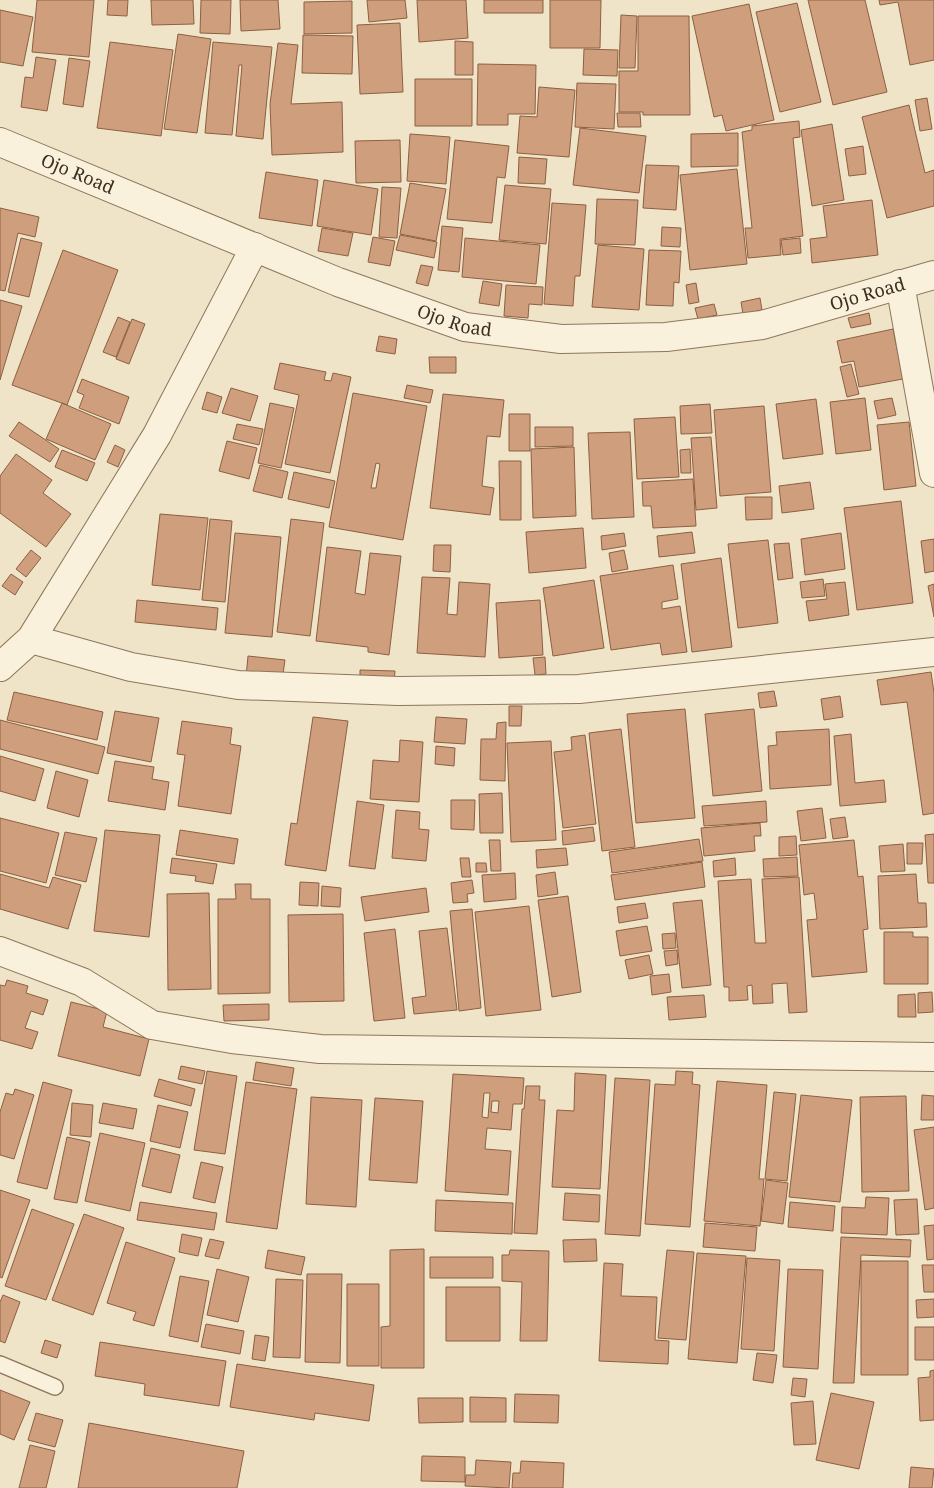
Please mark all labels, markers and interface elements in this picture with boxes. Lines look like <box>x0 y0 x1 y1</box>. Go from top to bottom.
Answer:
street label: Ojo Road <box>38 147 118 199</box>
street label: Ojo Road <box>827 271 908 316</box>
street label: Ojo Road <box>414 298 493 341</box>

